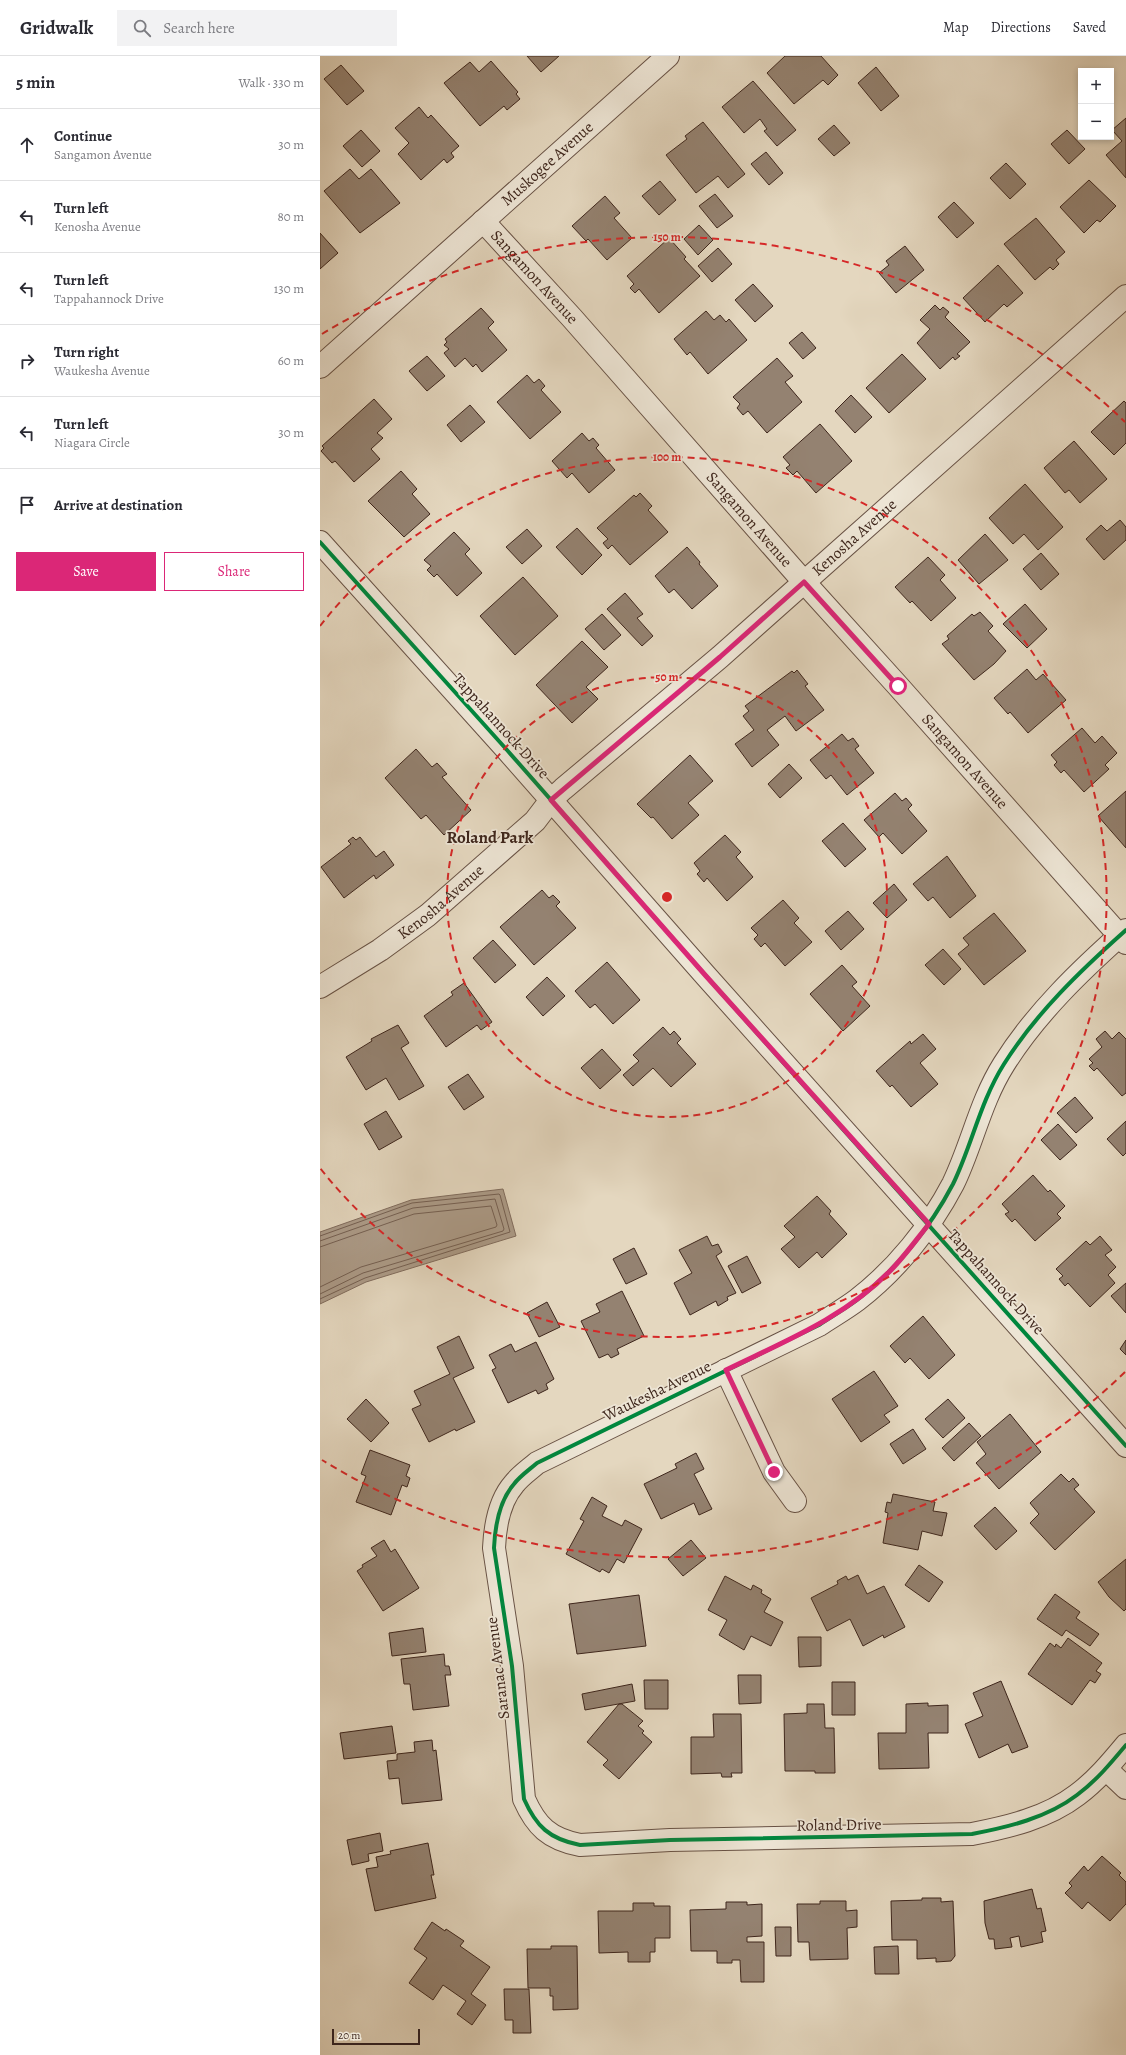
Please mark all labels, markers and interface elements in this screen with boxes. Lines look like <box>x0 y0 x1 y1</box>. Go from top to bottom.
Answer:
search box <box>117 10 397 46</box>
text: Gridwalk <box>20 15 93 41</box>
icon: search <box>131 17 153 39</box>
text: Search here <box>163 18 235 38</box>
text: Map <box>943 18 969 37</box>
text: Directions <box>991 18 1051 37</box>
text: Saved <box>1073 18 1106 37</box>
map controls <box>1078 68 1114 140</box>
button: + <box>1078 68 1114 104</box>
text: 5 min <box>16 71 55 94</box>
text: Walk · 330 m <box>238 74 304 91</box>
button: − <box>1078 104 1114 140</box>
street label: Muskogee Avenue <box>496 117 598 211</box>
text: Continue <box>54 126 112 146</box>
icon: ahead <box>16 134 38 156</box>
text: 30 m <box>278 136 304 153</box>
text: Sangamon Avenue <box>54 146 152 163</box>
text: Turn left <box>54 198 109 218</box>
icon: left <box>16 206 38 228</box>
text: 80 m <box>277 208 304 225</box>
text: Kenosha Avenue <box>54 218 141 235</box>
street label: Sangamon Avenue <box>486 225 583 329</box>
text: 150 m <box>653 229 681 245</box>
text: Turn left <box>54 270 109 290</box>
icon: left <box>16 278 38 300</box>
text: 130 m <box>274 280 304 297</box>
text: Tappahannock Drive <box>54 290 164 307</box>
text: Turn right <box>54 342 119 362</box>
icon: right <box>16 350 38 372</box>
text: 60 m <box>278 352 304 369</box>
text: Waukesha Avenue <box>54 362 150 379</box>
text: Turn left <box>54 414 109 434</box>
icon: left <box>16 422 38 444</box>
text: 30 m <box>278 424 304 441</box>
text: Niagara Circle <box>54 434 130 451</box>
text: 100 m <box>653 449 681 465</box>
street label: Sangamon Avenue <box>701 467 797 572</box>
icon: arrive <box>16 494 38 516</box>
street label: Kenosha Avenue <box>807 494 902 581</box>
text: Arrive at destination <box>54 495 183 515</box>
button: Save <box>16 552 156 591</box>
button: Share <box>164 552 304 591</box>
street label: Tappahannock Drive <box>448 668 554 784</box>
text: 50 m <box>655 669 679 685</box>
route start <box>889 677 907 695</box>
street label: Sangamon Avenue <box>917 709 1013 814</box>
district label: Roland Park <box>447 826 534 849</box>
street label: Kenosha Avenue <box>393 860 489 945</box>
centre of rings <box>660 890 674 904</box>
street label: Tappahannock Drive <box>943 1224 1049 1340</box>
street label: Waukesha Avenue <box>598 1355 715 1427</box>
route end <box>765 1463 783 1481</box>
street label: Saranac Avenue <box>481 1616 515 1720</box>
street label: Roland Drive <box>796 1813 882 1837</box>
scale bar <box>332 2027 420 2046</box>
text: 20 m <box>338 2028 360 2043</box>

